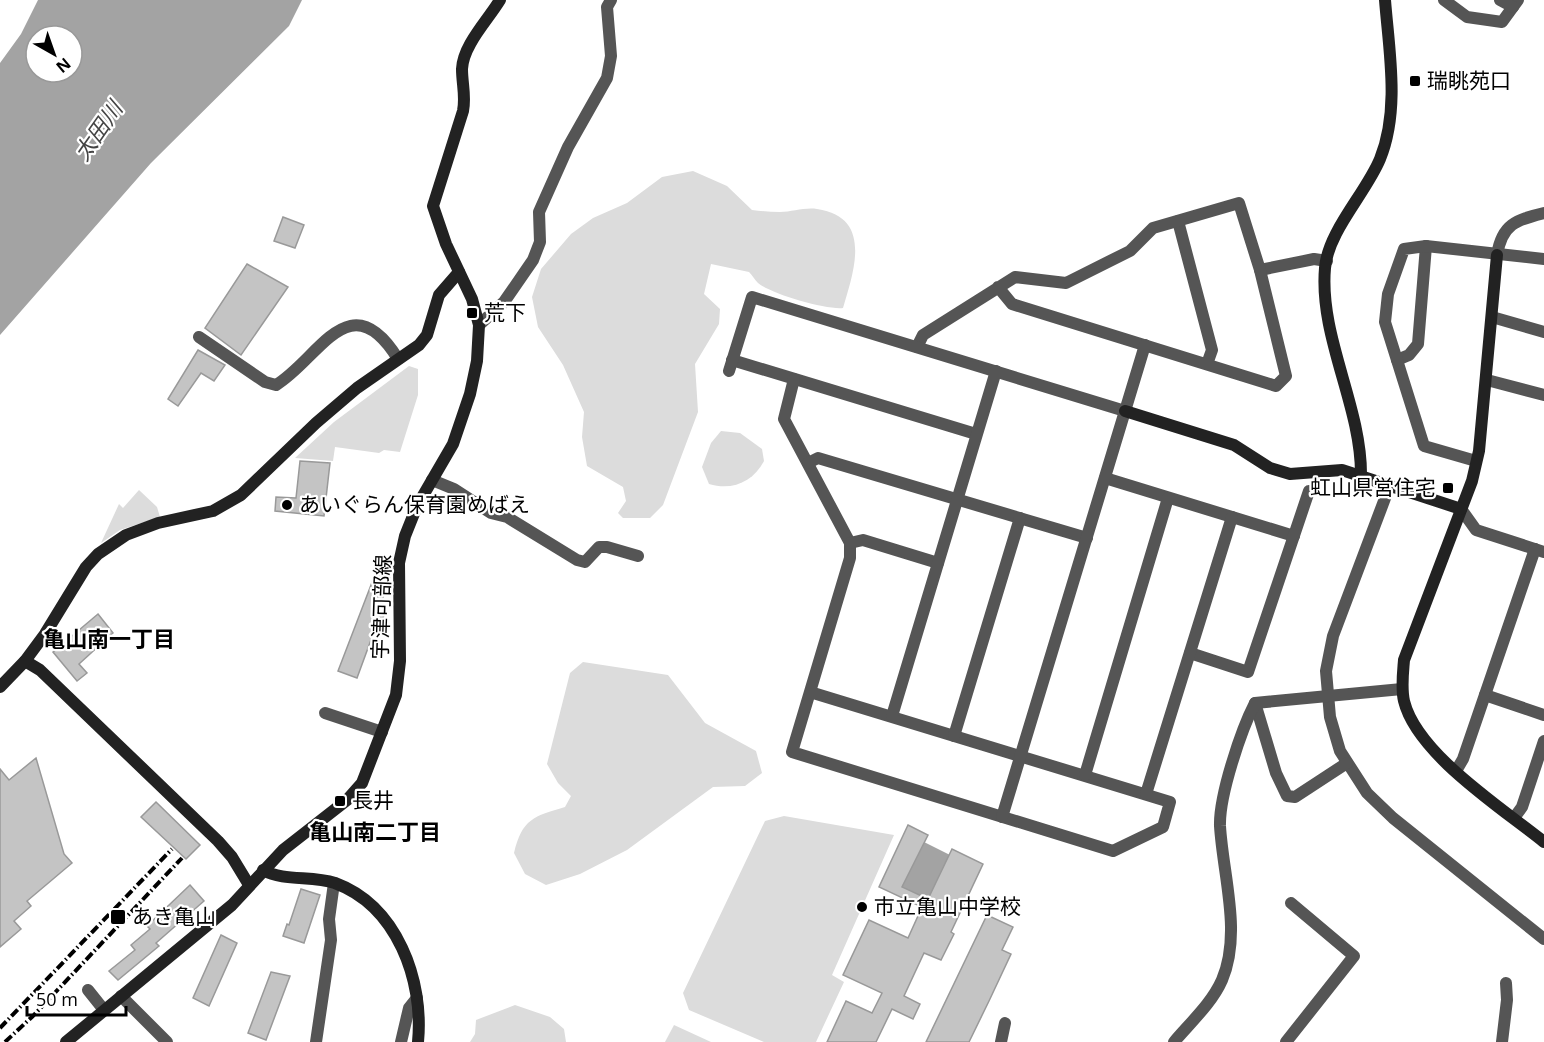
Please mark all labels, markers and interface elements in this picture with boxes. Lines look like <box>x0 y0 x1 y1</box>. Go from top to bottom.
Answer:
north arrow <box>24 24 84 84</box>
text: N <box>52 53 76 78</box>
place label: 瑞眺苑口 <box>1427 66 1511 94</box>
marker: 瑞眺苑口 <box>1408 74 1422 88</box>
water label: 太田川 <box>66 93 130 166</box>
place label: 荒下 <box>484 298 526 326</box>
marker: 荒下 <box>465 306 479 320</box>
place label: 虹山県営住宅 <box>1310 473 1436 501</box>
marker: 虹山県営住宅 <box>1441 481 1455 495</box>
place label: あいぐらん保育園めばえ <box>299 490 530 518</box>
marker: あいぐらん保育園めばえ <box>280 498 294 512</box>
street label: 宇津可部線 <box>365 554 397 660</box>
district label: 亀山南一丁目 <box>43 623 175 653</box>
place label: 長井 <box>352 786 394 814</box>
marker: 長井 <box>333 794 347 808</box>
district label: 亀山南二丁目 <box>309 816 441 846</box>
place label: 市立亀山中学校 <box>874 892 1021 920</box>
marker: 市立亀山中学校 <box>855 900 869 914</box>
place label: あき亀山 <box>132 902 216 930</box>
marker: あき亀山 <box>109 908 127 926</box>
scale bar <box>27 979 126 1017</box>
text: 50 m <box>36 987 78 1011</box>

